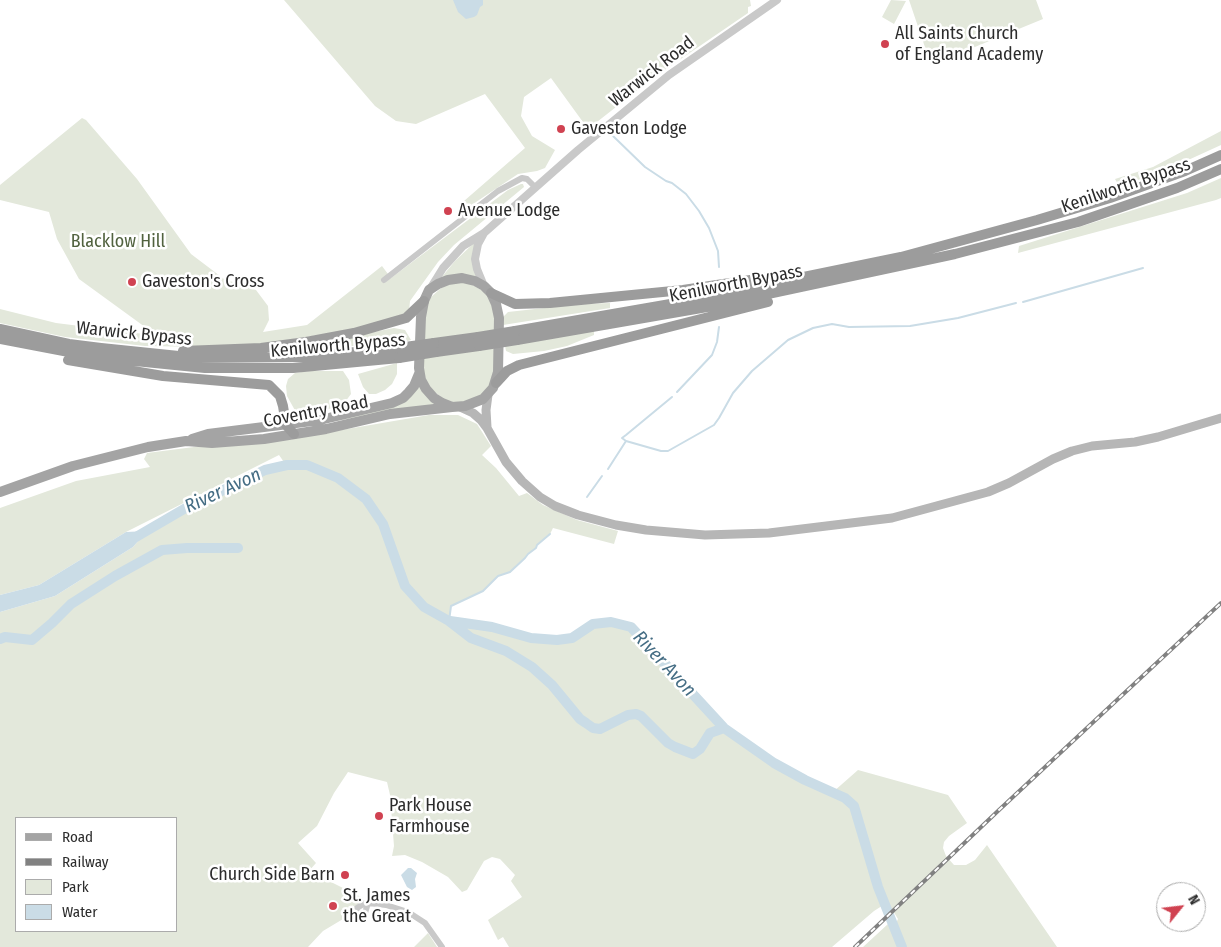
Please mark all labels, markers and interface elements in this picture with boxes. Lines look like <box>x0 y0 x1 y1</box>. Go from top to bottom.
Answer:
place label: All Saints Church of England Academy <box>895 23 1043 66</box>
street label: Warwick Road <box>605 32 699 112</box>
marker: All Saints Church of England Academy <box>879 38 891 50</box>
place label: Gaveston Lodge <box>571 118 687 140</box>
marker: Gaveston Lodge <box>555 123 567 135</box>
street label: Kenilworth Bypass <box>1059 154 1193 218</box>
place label: Avenue Lodge <box>458 200 560 222</box>
marker: Avenue Lodge <box>442 205 454 217</box>
park label: Blacklow Hill <box>71 231 165 253</box>
street label: Kenilworth Bypass <box>668 260 804 308</box>
place label: Gaveston's Cross <box>142 271 264 293</box>
marker: Gaveston's Cross <box>126 276 138 288</box>
street label: Warwick Bypass <box>75 317 193 351</box>
street label: Kenilworth Bypass <box>270 329 406 363</box>
street label: Coventry Road <box>262 391 370 433</box>
water label: River Avon <box>181 463 265 519</box>
water label: River Avon <box>628 626 700 702</box>
place label: Park House Farmhouse <box>389 795 472 838</box>
marker: Park House Farmhouse <box>373 810 385 822</box>
legend <box>15 817 178 932</box>
text: Road <box>62 828 93 846</box>
text: Railway <box>62 853 109 871</box>
place label: Church Side Barn <box>209 864 335 886</box>
marker: Church Side Barn <box>339 869 351 881</box>
text: Park <box>62 878 89 896</box>
north arrow <box>1156 882 1206 932</box>
place label: St. James the Great <box>343 885 411 928</box>
text: N <box>1184 892 1203 908</box>
marker: St. James the Great <box>327 900 339 912</box>
text: Water <box>62 903 97 921</box>

